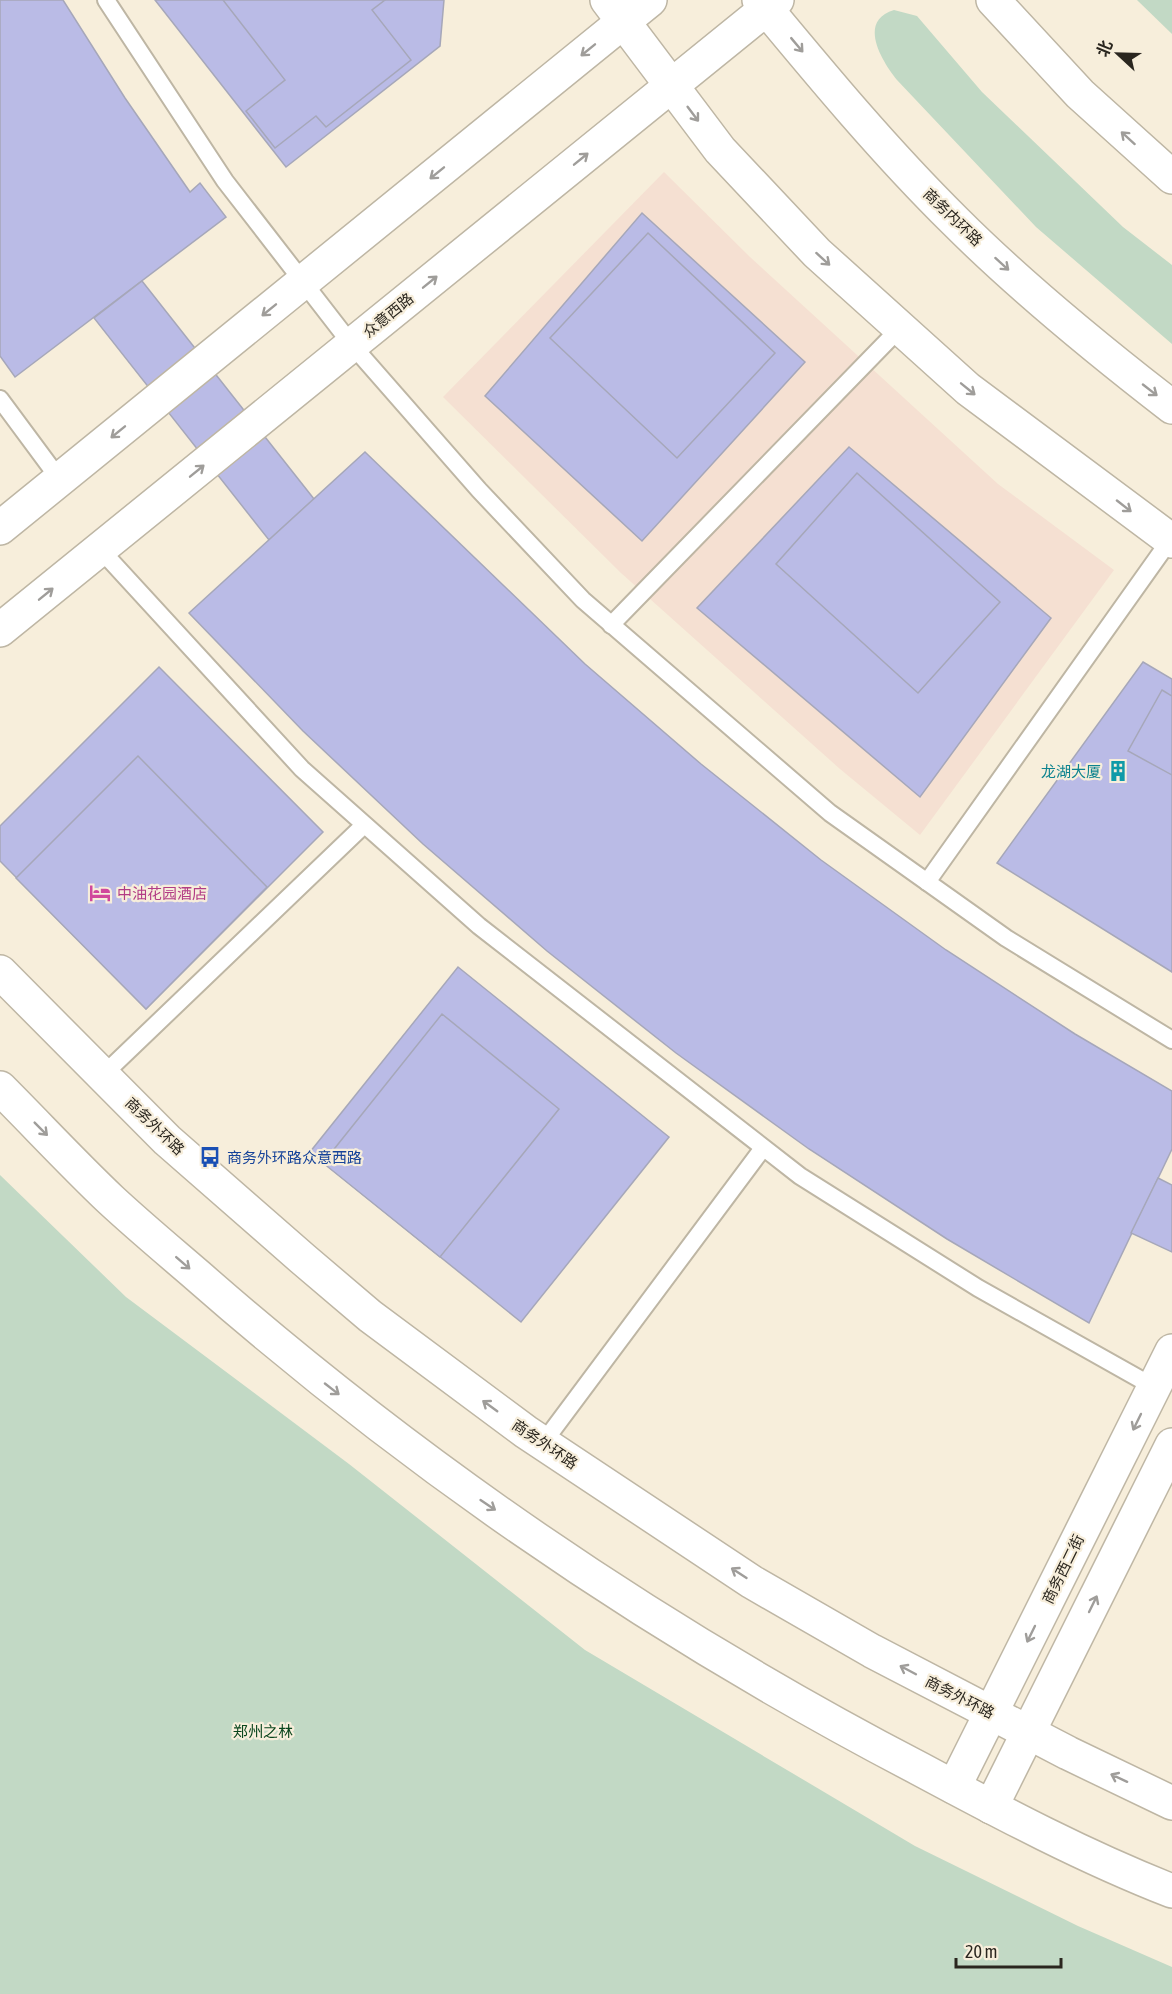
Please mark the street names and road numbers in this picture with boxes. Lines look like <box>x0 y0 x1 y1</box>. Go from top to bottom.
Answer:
street label: 商务内环路 <box>920 185 986 249</box>
street label: 众意西路 <box>359 290 417 340</box>
street label: 商务外环路 <box>122 1094 188 1158</box>
street label: 商务外环路 <box>509 1416 581 1472</box>
street label: 商务西二街 <box>1039 1532 1087 1606</box>
street label: 商务外环路 <box>923 1672 997 1722</box>

